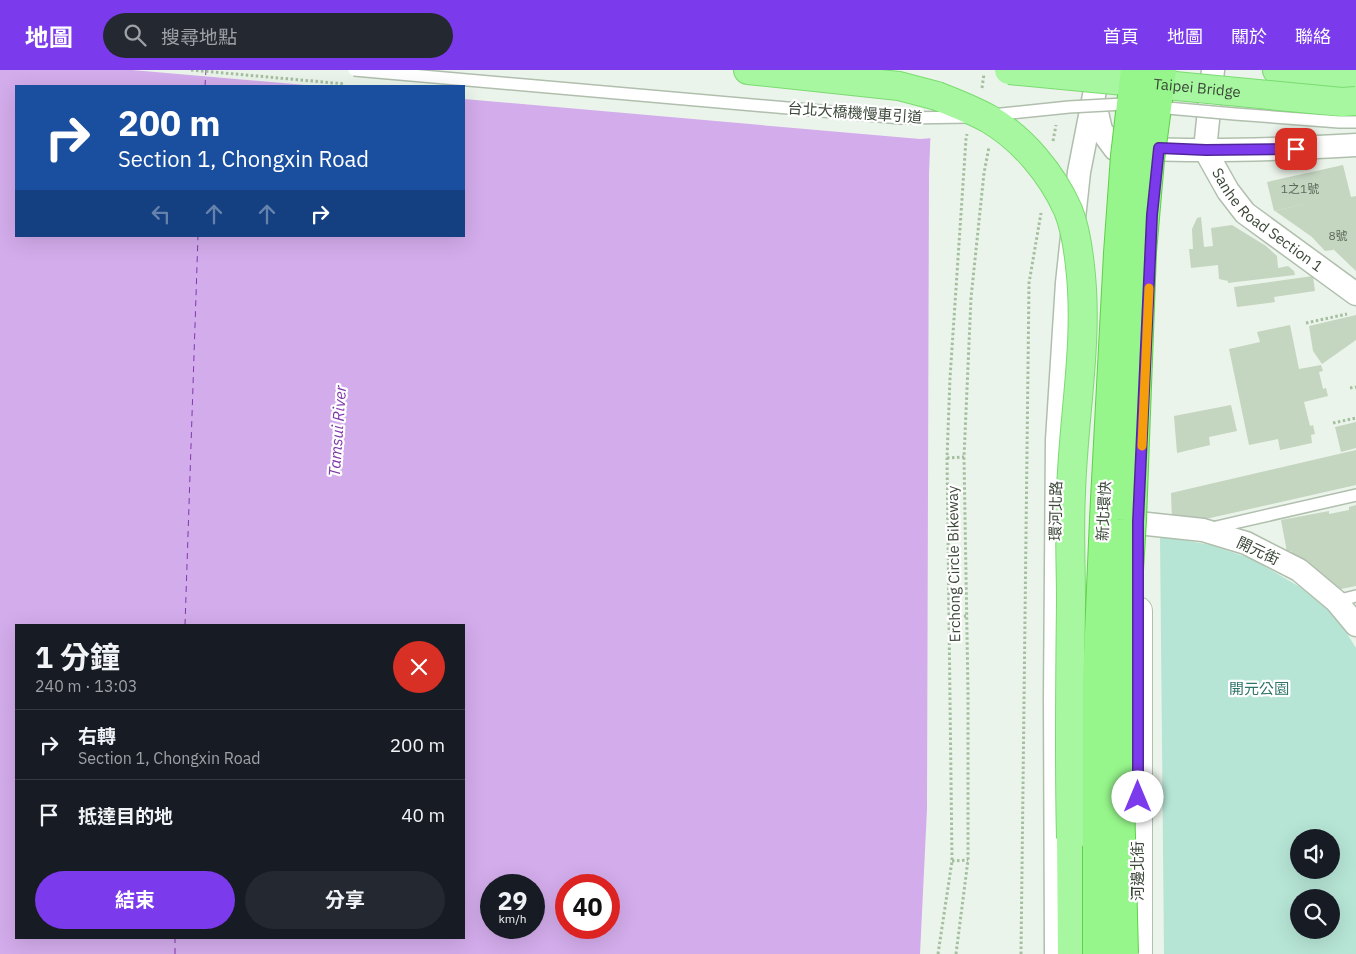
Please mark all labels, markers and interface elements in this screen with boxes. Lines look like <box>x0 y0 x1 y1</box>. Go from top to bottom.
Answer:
search box <box>103 13 453 58</box>
text: 地圖 <box>25 21 73 53</box>
icon: search <box>121 21 149 49</box>
text: 搜尋地點 <box>161 25 237 49</box>
text: 首頁 <box>1103 25 1139 48</box>
text: 地圖 <box>1167 25 1203 48</box>
text: 關於 <box>1231 25 1267 48</box>
text: 聯絡 <box>1295 25 1331 48</box>
street label: Taipei Bridge <box>1153 74 1242 101</box>
street label: 台北大橋機慢車引道 <box>787 98 923 127</box>
text: 200 m <box>118 100 221 146</box>
icon: right <box>35 105 100 170</box>
pin <box>1275 128 1317 170</box>
icon: arrive <box>1282 135 1310 163</box>
text: Section 1, Chongxin Road <box>118 144 369 173</box>
street label: Sanhe Road Section 1 <box>1208 165 1327 276</box>
house number: 1之1號 <box>1281 181 1319 196</box>
icon: left <box>147 200 175 228</box>
icon: ahead <box>200 200 228 228</box>
icon: ahead <box>253 200 281 228</box>
icon: right <box>306 200 334 228</box>
house number: 8號 <box>1328 228 1348 243</box>
water label: Tamsui River <box>324 384 350 477</box>
street label: 環河北路 <box>1045 481 1066 541</box>
street label: 新北環快 <box>1092 481 1115 541</box>
street label: Erchong Circle Bikeway <box>943 485 964 643</box>
street label: 開元街 <box>1234 532 1283 569</box>
text: 1 分鐘 <box>35 637 120 676</box>
button: close <box>393 641 445 693</box>
text: 240 m · 13:03 <box>35 676 137 696</box>
park label: 開元公園 <box>1229 679 1289 698</box>
text: 右轉 <box>78 724 116 748</box>
icon: right <box>35 731 63 759</box>
text: 200 m <box>390 733 445 757</box>
text: Section 1, Chongxin Road <box>78 748 261 768</box>
position arrow <box>1111 770 1163 822</box>
icon: arrive <box>35 801 63 829</box>
text: 40 m <box>401 803 445 827</box>
text: 抵達目的地 <box>78 804 173 828</box>
map controls <box>1290 829 1340 939</box>
button: sound <box>1290 829 1340 879</box>
street label: 河邊北街 <box>1128 841 1147 901</box>
button: 結束 <box>35 871 235 929</box>
button: 分享 <box>245 871 445 929</box>
speed limit sign: 40 <box>555 874 620 939</box>
text: 29 <box>497 884 528 917</box>
button: search <box>1290 889 1340 939</box>
text: km/h <box>498 911 527 926</box>

